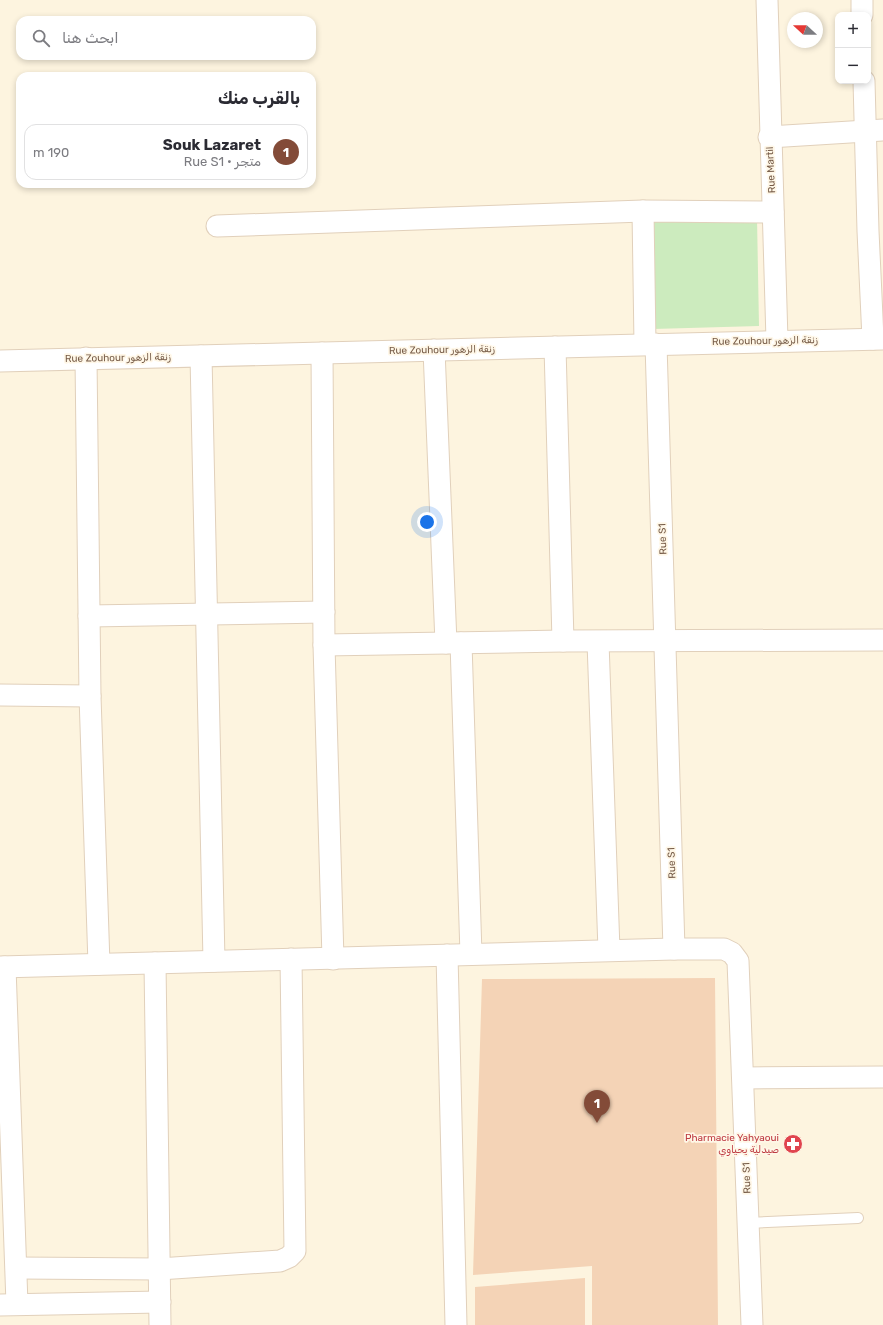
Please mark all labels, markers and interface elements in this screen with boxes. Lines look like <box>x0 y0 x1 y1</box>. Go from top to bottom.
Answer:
north arrow <box>787 12 823 48</box>
map controls <box>835 12 871 84</box>
button: + <box>835 12 871 48</box>
search box <box>16 16 316 60</box>
icon: search <box>30 27 52 49</box>
text: ابحث هنا <box>62 29 119 47</box>
button: − <box>835 48 871 84</box>
text: بالقرب منك <box>218 88 300 108</box>
text: Souk Lazaret <box>163 136 261 154</box>
text: 190 m <box>33 145 69 160</box>
text: 1 <box>283 145 289 160</box>
street label: Rue Martil <box>764 146 778 194</box>
text: متجر · Rue S1 <box>184 154 261 169</box>
street label: Rue Zouhour زنقة الزهور <box>712 334 818 348</box>
street label: Rue Zouhour زنقة الزهور <box>389 343 495 357</box>
street label: Rue Zouhour زنقة الزهور <box>65 351 171 365</box>
your location <box>417 512 437 532</box>
street label: Rue S1 <box>656 523 670 555</box>
street label: Rue S1 <box>665 847 679 879</box>
pin: 1 <box>584 1090 610 1123</box>
place label: Pharmacie Yahyaoui صيدلية يحياوي <box>685 1132 779 1157</box>
pharmacy icon: Pharmacie Yahyaoui صيدلية يحياوي <box>782 1133 804 1155</box>
street label: Rue S1 <box>740 1162 754 1194</box>

